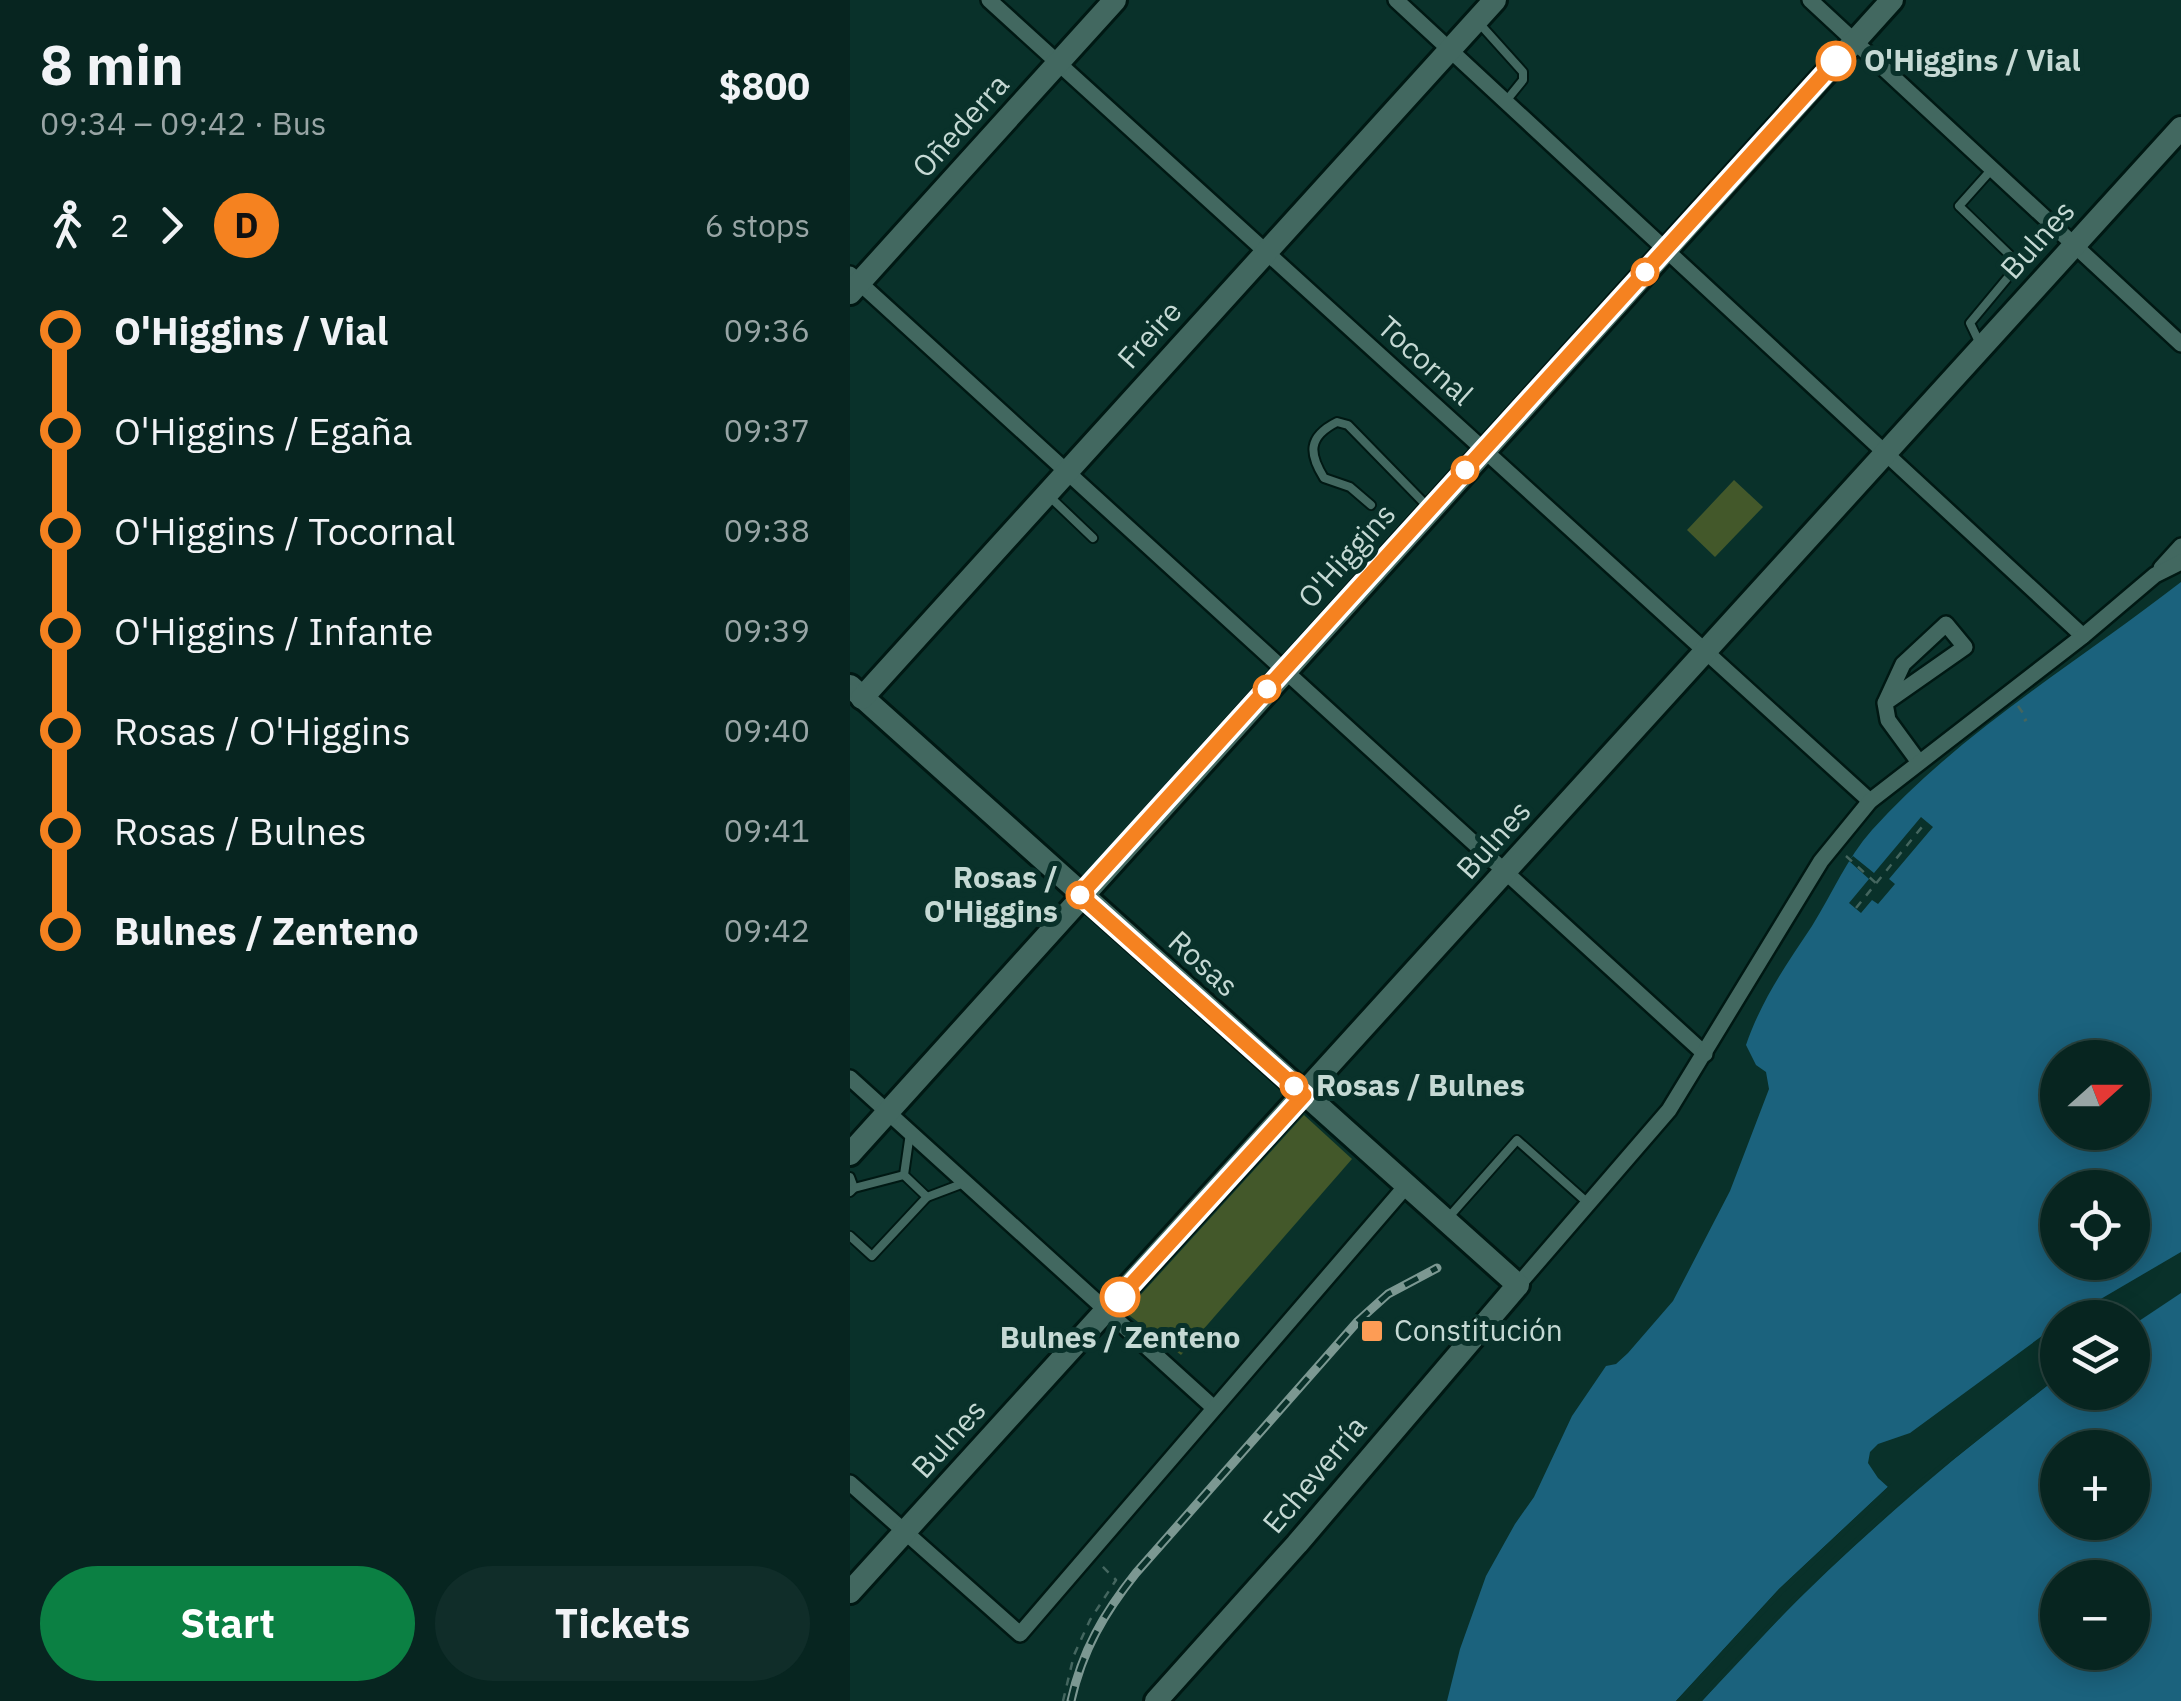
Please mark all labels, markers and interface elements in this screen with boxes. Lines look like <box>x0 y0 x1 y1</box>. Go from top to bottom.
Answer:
text: 8 min <box>40 29 184 100</box>
place label: O'Higgins / Vial <box>1864 40 2081 79</box>
marker: O'Higgins / Vial <box>1817 42 1855 80</box>
text: $800 <box>719 61 810 110</box>
street label: Oñederra <box>903 65 1017 185</box>
text: 09:34 – 09:42 · Bus <box>40 102 326 144</box>
street label: Bulnes <box>1991 191 2082 287</box>
icon: walk <box>40 198 95 253</box>
icon: forward <box>144 198 199 253</box>
text: D <box>234 202 259 248</box>
text: 2 <box>110 204 129 246</box>
text: 6 stops <box>705 204 810 246</box>
unlabelled marker <box>1632 259 1658 285</box>
street label: Freire <box>1108 292 1190 376</box>
text: O'Higgins / Vial <box>114 306 388 355</box>
street label: Tocornal <box>1370 307 1482 413</box>
text: 09:36 <box>724 309 810 351</box>
text: O'Higgins / Egaña <box>114 406 412 455</box>
text: 09:37 <box>724 409 810 451</box>
unlabelled marker <box>1452 457 1478 483</box>
street label: O'Higgins <box>1289 494 1403 616</box>
text: O'Higgins / Tocornal <box>114 506 455 555</box>
text: 09:38 <box>724 509 810 551</box>
text: O'Higgins / Infante <box>114 606 433 655</box>
text: 09:39 <box>724 609 810 651</box>
unlabelled marker <box>1254 676 1280 702</box>
text: Rosas / O'Higgins <box>114 706 411 755</box>
text: 09:40 <box>724 709 810 751</box>
street label: Bulnes <box>1447 791 1538 887</box>
text: Rosas / Bulnes <box>114 806 367 855</box>
text: 09:41 <box>724 809 810 851</box>
place label: Rosas / O'Higgins <box>924 857 1058 930</box>
marker: Rosas / O'Higgins <box>1067 882 1093 908</box>
text: Bulnes / Zenteno <box>114 906 419 955</box>
text: 09:42 <box>724 909 810 951</box>
street label: Rosas <box>1161 921 1247 1004</box>
north arrow <box>2040 1040 2150 1150</box>
map controls <box>2040 1040 2150 1670</box>
place label: Rosas / Bulnes <box>1316 1065 1525 1104</box>
marker: Rosas / Bulnes <box>1281 1073 1307 1099</box>
button: locate <box>2040 1170 2150 1280</box>
marker: Bulnes / Zenteno <box>1101 1278 1139 1316</box>
button: layers <box>2040 1300 2150 1410</box>
place label: Constitución <box>1394 1310 1563 1349</box>
place label: Bulnes / Zenteno <box>1000 1317 1240 1356</box>
marker: Constitución <box>1359 1318 1385 1344</box>
street label: Bulnes <box>902 1390 993 1486</box>
street label: Echeverría <box>1253 1407 1374 1541</box>
button: + <box>2040 1430 2150 1540</box>
button: − <box>2040 1560 2150 1670</box>
button: Start <box>40 1566 415 1681</box>
button: Tickets <box>435 1566 810 1681</box>

